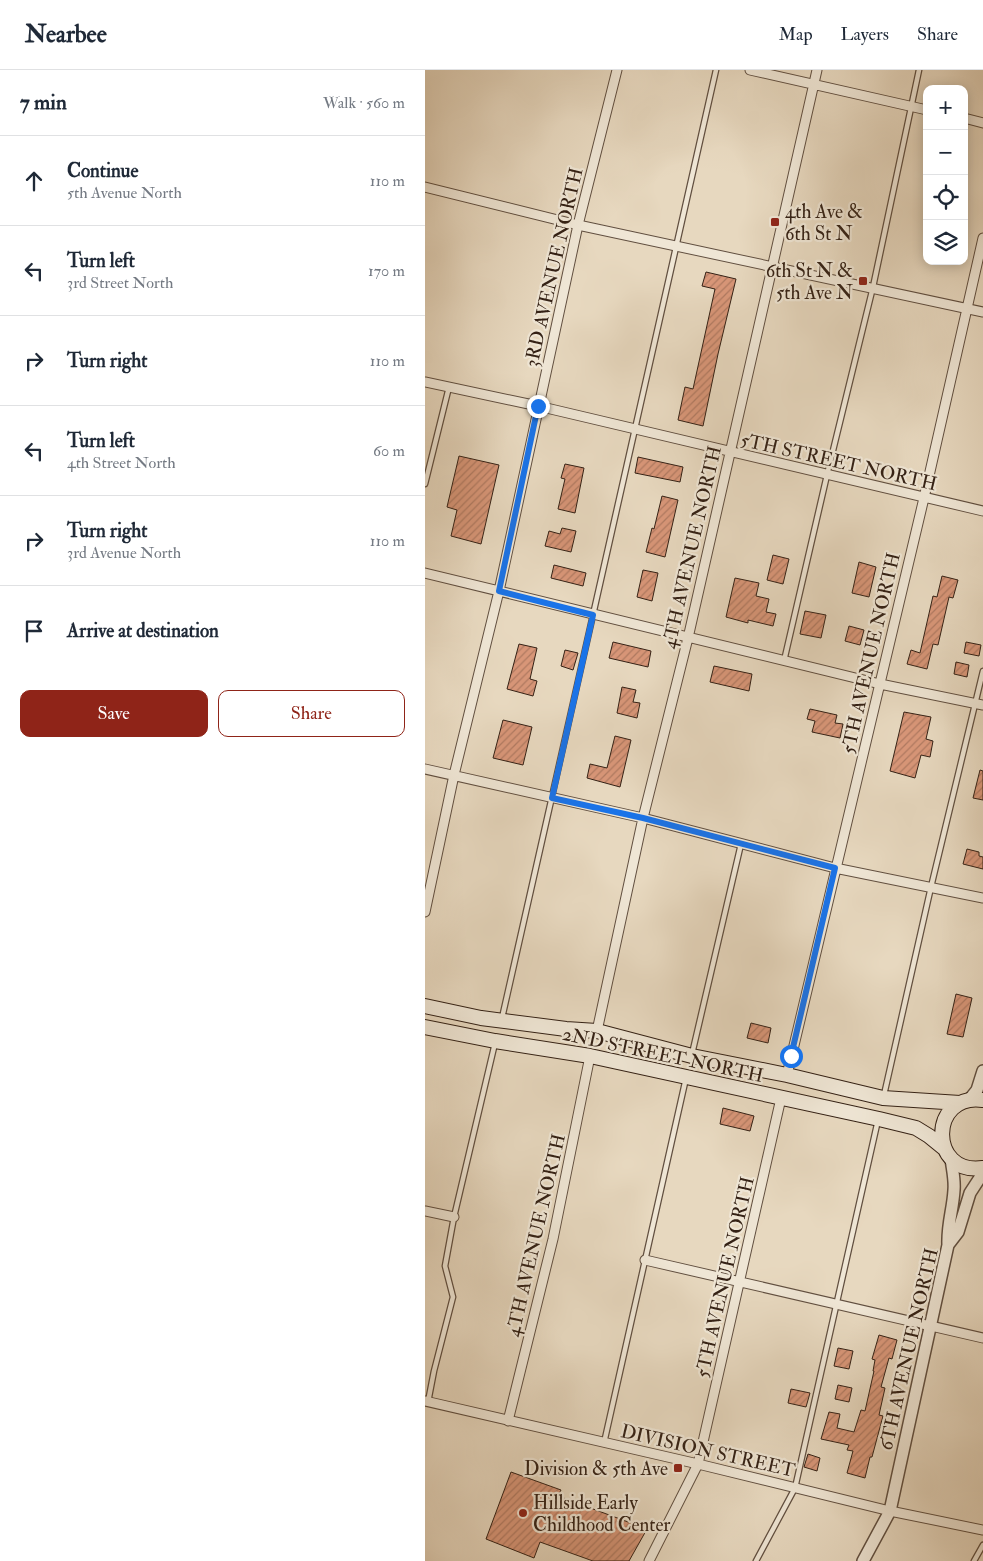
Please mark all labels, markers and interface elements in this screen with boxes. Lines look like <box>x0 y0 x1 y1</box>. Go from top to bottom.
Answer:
text: Nearbee <box>25 19 107 50</box>
text: Map <box>779 23 813 46</box>
text: Layers <box>841 23 889 46</box>
text: Share <box>917 23 958 46</box>
map controls <box>923 85 968 265</box>
button: + <box>923 85 968 130</box>
text: 7 min <box>20 89 67 116</box>
text: Walk · 560 m <box>323 93 405 113</box>
button: − <box>923 130 968 175</box>
text: Continue <box>67 159 138 183</box>
street label: 3RD AVENUE NORTH <box>519 165 589 369</box>
icon: ahead <box>20 167 48 195</box>
text: 110 m <box>370 171 405 191</box>
button: locate <box>923 175 968 220</box>
text: 5th Avenue North <box>67 183 182 203</box>
place label: 4th Ave & 6th St N <box>785 200 863 246</box>
marker: 4th Ave & 6th St N <box>769 216 781 228</box>
button: layers <box>923 220 968 265</box>
text: Turn left <box>67 249 135 273</box>
icon: left <box>20 257 48 285</box>
place label: 6th St N & 5th Ave N <box>766 259 853 305</box>
text: 170 m <box>368 261 405 281</box>
text: 3rd Street North <box>67 273 173 293</box>
marker: 6th St N & 5th Ave N <box>857 275 869 287</box>
icon: right <box>20 347 48 375</box>
text: Turn right <box>67 349 147 373</box>
text: 110 m <box>370 351 405 371</box>
route end <box>527 395 550 418</box>
street label: 5TH STREET NORTH <box>738 428 939 496</box>
text: Turn left <box>67 429 135 453</box>
icon: left <box>20 437 48 465</box>
text: 60 m <box>373 441 405 461</box>
street label: 4TH AVENUE NORTH <box>657 443 727 651</box>
text: 4th Street North <box>67 453 176 473</box>
text: Turn right <box>67 519 147 543</box>
icon: right <box>20 527 48 555</box>
text: 110 m <box>370 531 405 551</box>
text: 3rd Avenue North <box>67 543 181 563</box>
street label: 5TH AVENUE NORTH <box>836 550 906 756</box>
icon: arrive <box>20 617 48 645</box>
text: Arrive at destination <box>67 619 219 643</box>
button: Save <box>20 690 208 737</box>
button: Share <box>218 690 405 737</box>
street label: 2ND STREET NORTH <box>560 1022 765 1088</box>
route start <box>780 1045 803 1068</box>
street label: 4TH AVENUE NORTH <box>501 1131 571 1339</box>
street label: 5TH AVENUE NORTH <box>690 1174 760 1380</box>
street label: 6TH AVENUE NORTH <box>874 1246 944 1453</box>
street label: DIVISION STREET <box>618 1419 797 1483</box>
place label: Division & 5th Ave <box>524 1457 668 1481</box>
marker: Division & 5th Ave <box>672 1462 684 1474</box>
place label: Hillside Early Childhood Center <box>533 1491 670 1537</box>
marker: Hillside Early Childhood Center <box>517 1507 529 1519</box>

